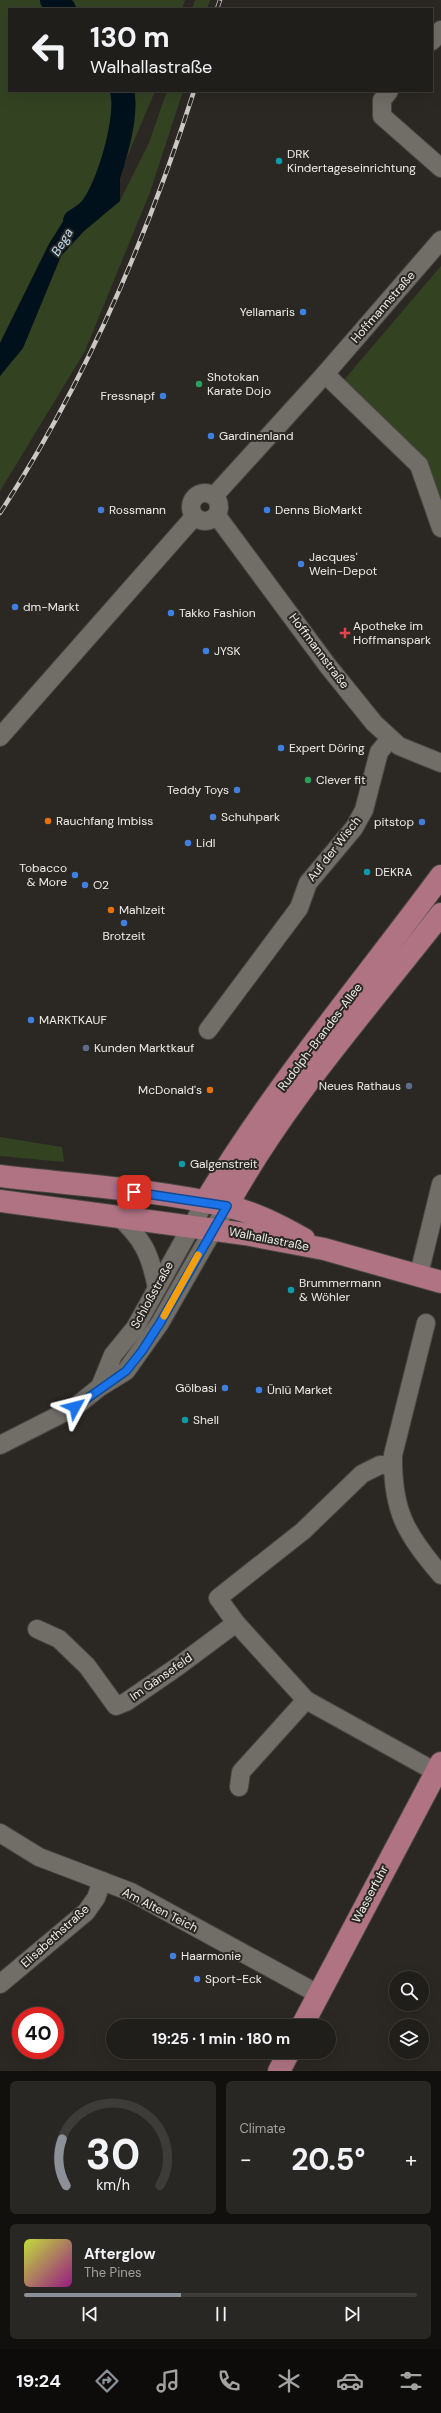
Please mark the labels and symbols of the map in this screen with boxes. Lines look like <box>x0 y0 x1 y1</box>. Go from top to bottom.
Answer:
place label: DRK Kindertageseinrichtung <box>287 146 416 176</box>
marker: DRK Kindertageseinrichtung <box>274 156 284 166</box>
water label: Bega <box>47 225 77 259</box>
street label: Hoffmannstraße <box>347 267 419 346</box>
place label: Yellamaris <box>240 304 295 320</box>
marker: Yellamaris <box>298 307 308 317</box>
place label: Shotokan Karate Dojo <box>207 369 271 399</box>
marker: Shotokan Karate Dojo <box>194 379 204 389</box>
place label: Fressnapf <box>100 388 155 404</box>
marker: Fressnapf <box>158 391 168 401</box>
place label: Gardinenland <box>219 428 293 444</box>
marker: Gardinenland <box>206 431 216 441</box>
place label: Rossmann <box>109 502 166 518</box>
place label: Denns BioMarkt <box>275 502 362 518</box>
marker: Rossmann <box>96 505 106 515</box>
marker: Denns BioMarkt <box>262 505 272 515</box>
place label: Jacques' Wein-Depot <box>309 549 378 579</box>
marker: Jacques' Wein-Depot <box>296 559 306 569</box>
place label: dm-Markt <box>23 599 80 615</box>
marker: dm-Markt <box>10 602 20 612</box>
place label: Takko Fashion <box>179 605 256 621</box>
marker: Takko Fashion <box>166 608 176 618</box>
street label: Hoffmannstraße <box>285 610 353 692</box>
place label: Apotheke im Hoffmanspark <box>353 618 431 648</box>
marker: Apotheke im Hoffmanspark <box>340 628 350 638</box>
place label: JYSK <box>214 643 240 659</box>
marker: JYSK <box>201 646 211 656</box>
place label: Expert Döring <box>289 740 365 756</box>
marker: Expert Döring <box>276 743 286 753</box>
place label: Clever fit <box>316 772 366 788</box>
marker: Clever fit <box>303 775 313 785</box>
place label: Teddy Toys <box>167 782 229 798</box>
marker: Teddy Toys <box>232 785 242 795</box>
place label: Schuhpark <box>221 809 280 825</box>
marker: Schuhpark <box>208 812 218 822</box>
place label: Rauchfang Imbiss <box>56 813 153 829</box>
street label: Auf der Wisch <box>304 813 364 885</box>
place label: pitstop <box>374 814 414 830</box>
marker: Rauchfang Imbiss <box>43 816 53 826</box>
marker: pitstop <box>417 817 427 827</box>
place label: Lidl <box>196 835 215 851</box>
marker: Lidl <box>183 838 193 848</box>
place label: Tobacco & More <box>19 860 67 890</box>
place label: DEKRA <box>375 864 412 880</box>
marker: DEKRA <box>362 867 372 877</box>
marker: Tobacco & More <box>70 870 80 880</box>
place label: O2 <box>93 877 109 893</box>
marker: O2 <box>80 880 90 890</box>
place label: Mahlzeit <box>119 902 165 918</box>
marker: Mahlzeit <box>106 905 116 915</box>
marker: Brotzeit <box>119 918 129 928</box>
place label: Brotzeit <box>103 928 146 944</box>
street label: Rudolph-Brandes-Allee <box>274 980 366 1094</box>
place label: MARKTKAUF <box>39 1012 107 1028</box>
marker: MARKTKAUF <box>26 1015 36 1025</box>
place label: Kunden Marktkauf <box>94 1040 194 1056</box>
marker: Kunden Marktkauf <box>81 1043 91 1053</box>
place label: Neues Rathaus <box>319 1078 401 1094</box>
marker: Neues Rathaus <box>404 1081 414 1091</box>
place label: McDonald's <box>138 1082 202 1098</box>
marker: McDonald's <box>205 1085 215 1095</box>
place label: Galgenstreit <box>190 1156 258 1172</box>
marker: Galgenstreit <box>177 1159 187 1169</box>
pin <box>117 1175 151 1209</box>
street label: Walhallastraße <box>227 1223 311 1255</box>
street label: Schloßstraße <box>127 1258 177 1331</box>
place label: Brummermann & Wöhler <box>299 1275 381 1305</box>
marker: Brummermann & Wöhler <box>286 1285 296 1295</box>
place label: Gölbasi <box>175 1380 217 1396</box>
place label: Ünlü Market <box>267 1382 333 1398</box>
marker: Gölbasi <box>220 1383 230 1393</box>
marker: Ünlü Market <box>254 1385 264 1395</box>
position arrow <box>54 1386 96 1428</box>
place label: Shell <box>193 1412 219 1428</box>
marker: Shell <box>180 1415 190 1425</box>
street label: Im Gänsefeld <box>127 1650 195 1704</box>
street label: Wasserfuhr <box>348 1862 392 1926</box>
street label: Am Alten Teich <box>119 1884 201 1936</box>
street label: Elisabethstraße <box>17 1901 93 1971</box>
place label: Haarmonie <box>181 1948 241 1964</box>
marker: Haarmonie <box>168 1951 178 1961</box>
place label: Sport-Eck <box>205 1971 262 1987</box>
marker: Sport-Eck <box>192 1974 202 1984</box>
speed limit sign: 40 <box>12 2007 64 2059</box>

